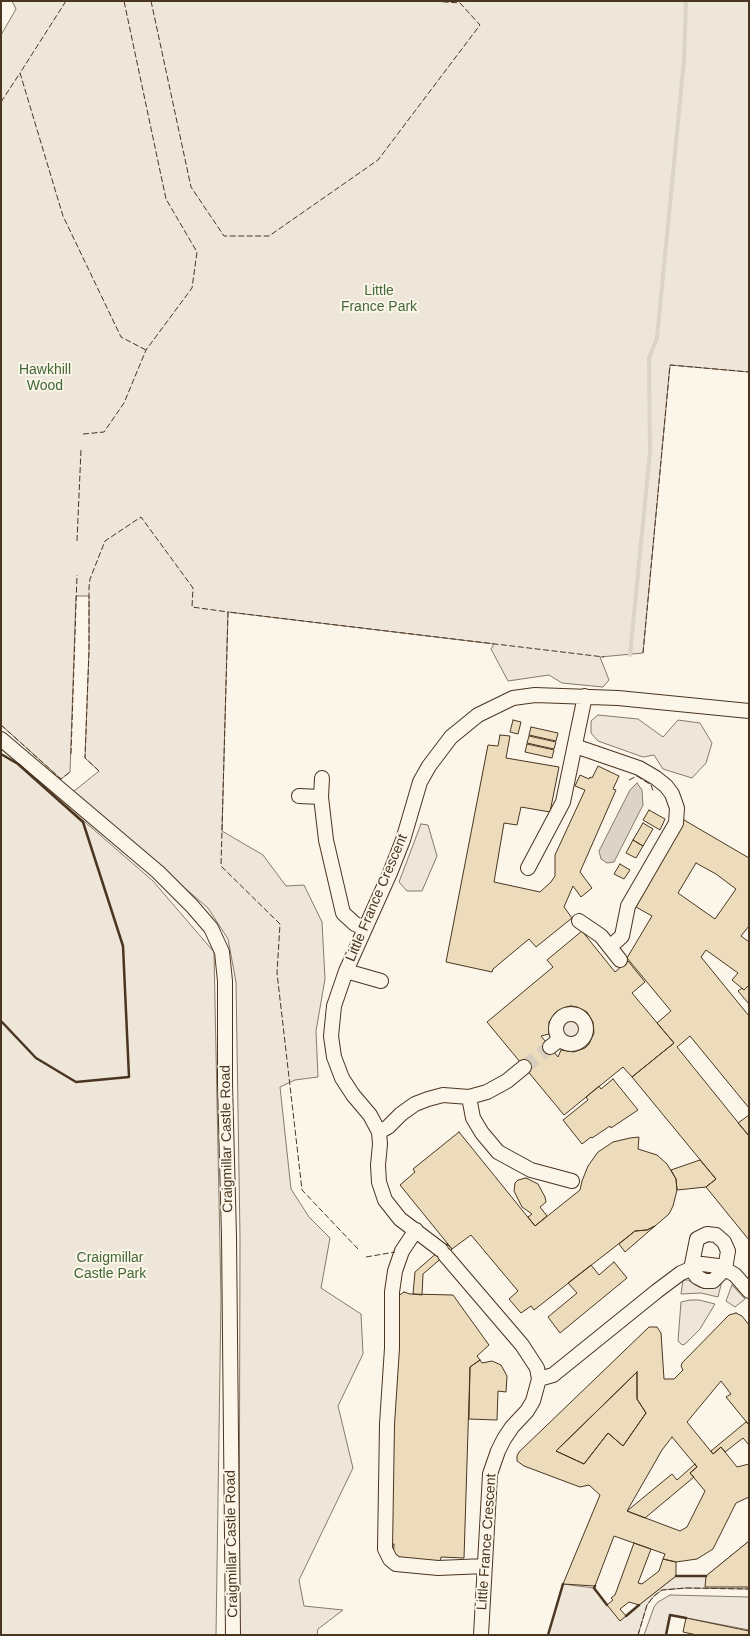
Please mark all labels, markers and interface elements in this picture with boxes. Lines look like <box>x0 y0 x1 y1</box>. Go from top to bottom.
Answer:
park label: Little France Park <box>341 283 417 316</box>
park label: Hawkhill Wood <box>19 362 71 394</box>
street label: Little France Crescent <box>343 832 411 964</box>
street label: Craigmillar Castle Road <box>217 1065 237 1213</box>
park label: Craigmillar Castle Park <box>74 1250 146 1282</box>
street label: Craigmillar Castle Road <box>222 1470 242 1618</box>
street label: Little France Crescent <box>474 1473 500 1611</box>

